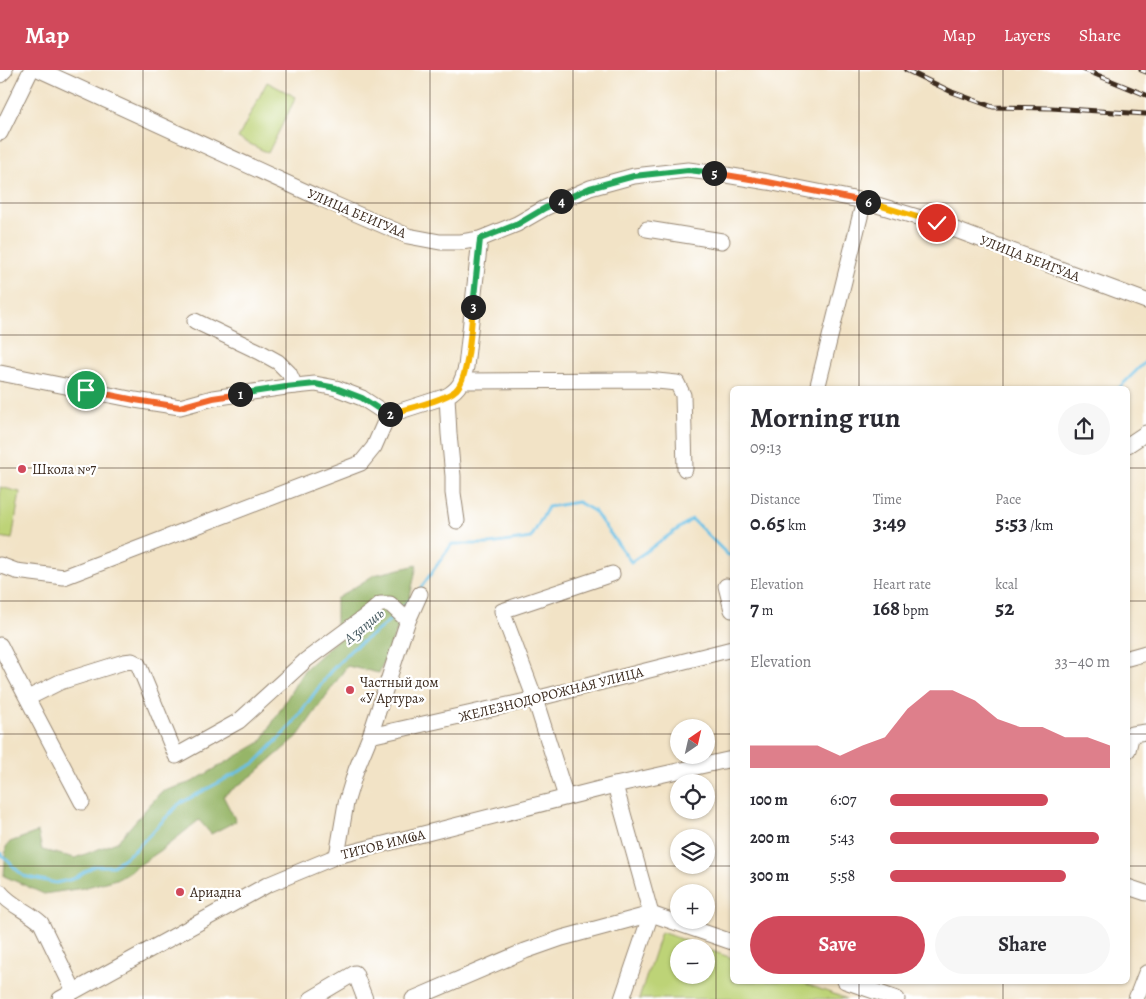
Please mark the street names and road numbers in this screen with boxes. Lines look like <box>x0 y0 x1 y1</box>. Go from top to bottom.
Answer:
street label: УЛИЦА БЕИГУАА <box>304 184 410 243</box>
street label: УЛИЦА БЕИГУАА <box>977 231 1083 287</box>
street label: ЖЕЛЕЗНОДОРОЖНАЯ УЛИЦА <box>457 662 646 727</box>
street label: ТИТОВ ИМҨА <box>339 825 428 864</box>

